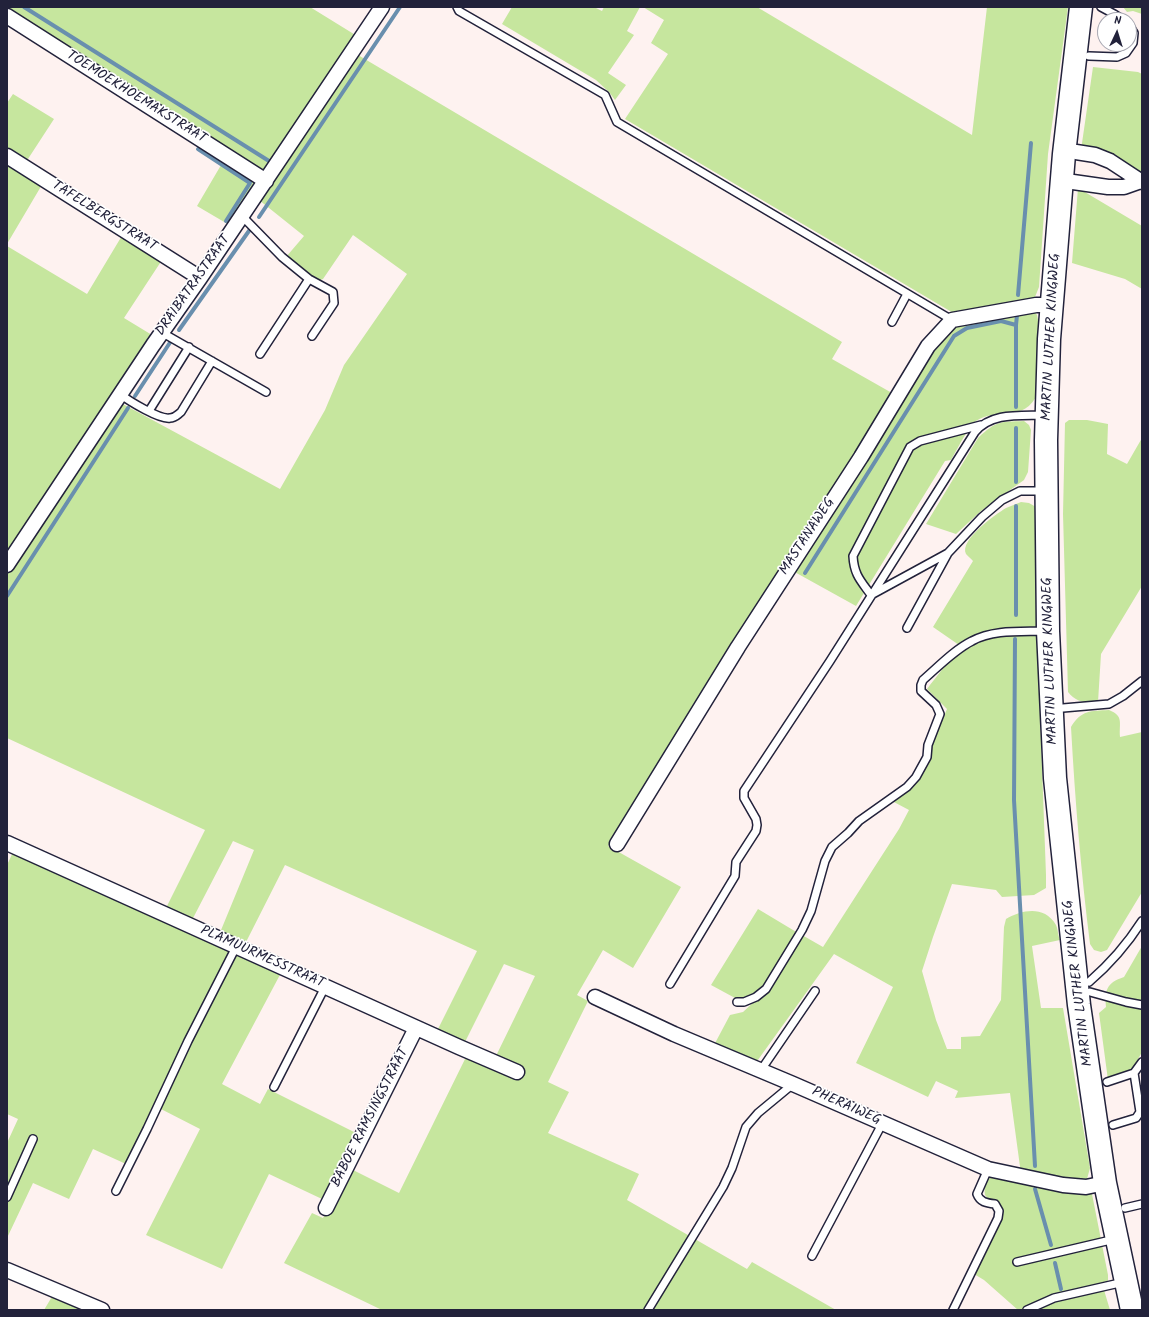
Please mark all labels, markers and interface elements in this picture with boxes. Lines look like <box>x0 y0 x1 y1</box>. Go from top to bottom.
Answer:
north arrow <box>1097 12 1137 52</box>
text: N <box>1114 12 1122 30</box>
street label: TOEMOEKHOEMAKSTRAAT <box>63 48 209 148</box>
street label: TAFELBERGSTRAAT <box>48 178 160 256</box>
street label: DRAIBATRASTRAAT <box>153 232 235 340</box>
street label: MARTIN LUTHER KINGWEG <box>1039 253 1065 421</box>
street label: MASTANAWEG <box>777 495 839 579</box>
street label: MARTIN LUTHER KINGWEG <box>1040 577 1062 745</box>
street label: MARTIN LUTHER KINGWEG <box>1060 899 1098 1067</box>
street label: PLAMUURMESSTRAAT <box>197 923 327 993</box>
street label: BABOE RAMSINGSTRAAT <box>329 1046 413 1190</box>
street label: PHERAIWEG <box>809 1084 883 1130</box>

